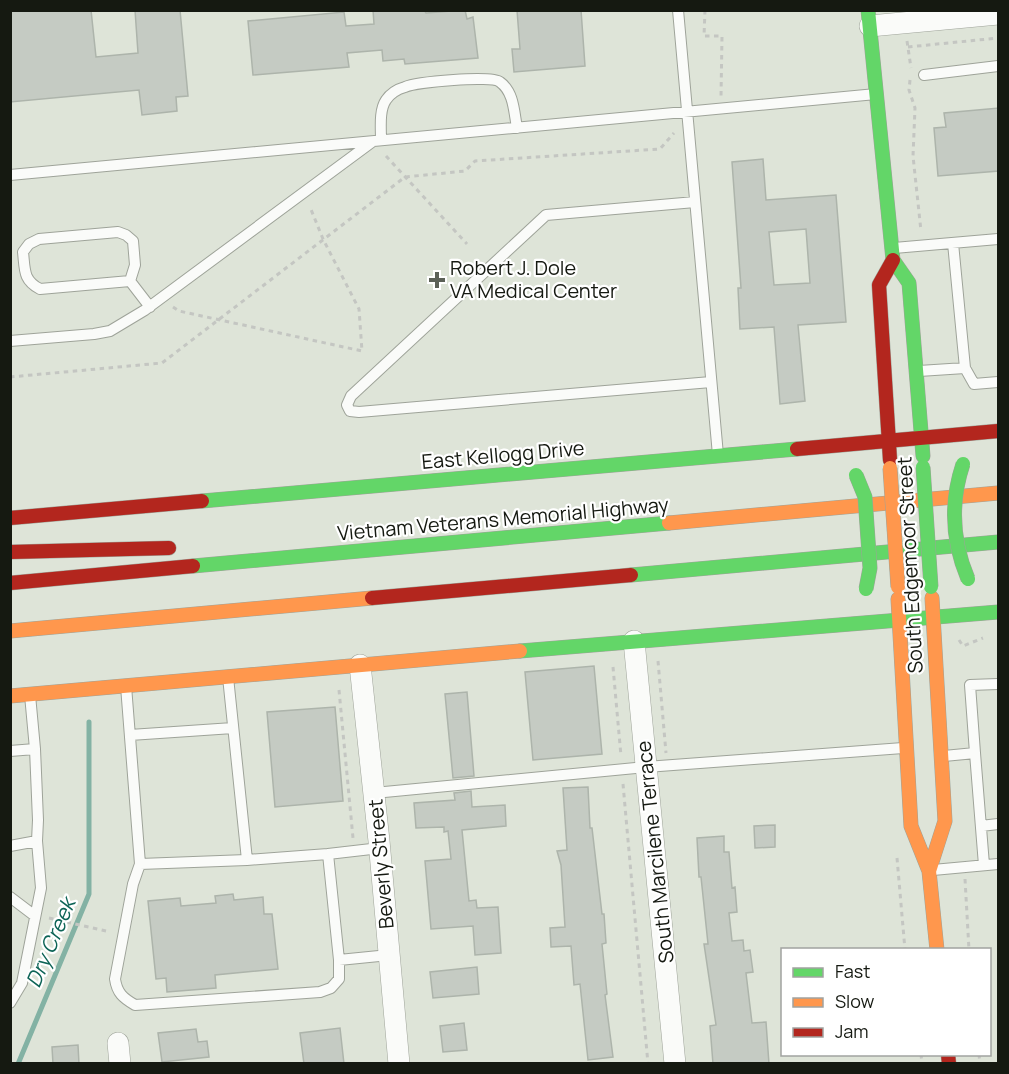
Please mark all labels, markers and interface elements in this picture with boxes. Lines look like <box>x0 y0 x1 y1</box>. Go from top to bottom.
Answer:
place label: Robert J. Dole VA Medical Center <box>450 254 617 304</box>
marker: Robert J. Dole VA Medical Center <box>428 271 446 289</box>
street label: East Kellogg Drive <box>420 434 586 475</box>
street label: South Edgemoor Street <box>890 456 929 674</box>
street label: Vietnam Veterans Memorial Highway <box>336 491 670 546</box>
street label: South Marcilene Terrace <box>629 740 680 965</box>
street label: Beverly Street <box>361 798 400 930</box>
water label: Dry Creek <box>19 891 82 991</box>
legend <box>781 948 991 1056</box>
text: Fast <box>835 959 870 983</box>
text: Slow <box>835 989 875 1013</box>
text: Jam <box>835 1019 869 1043</box>

